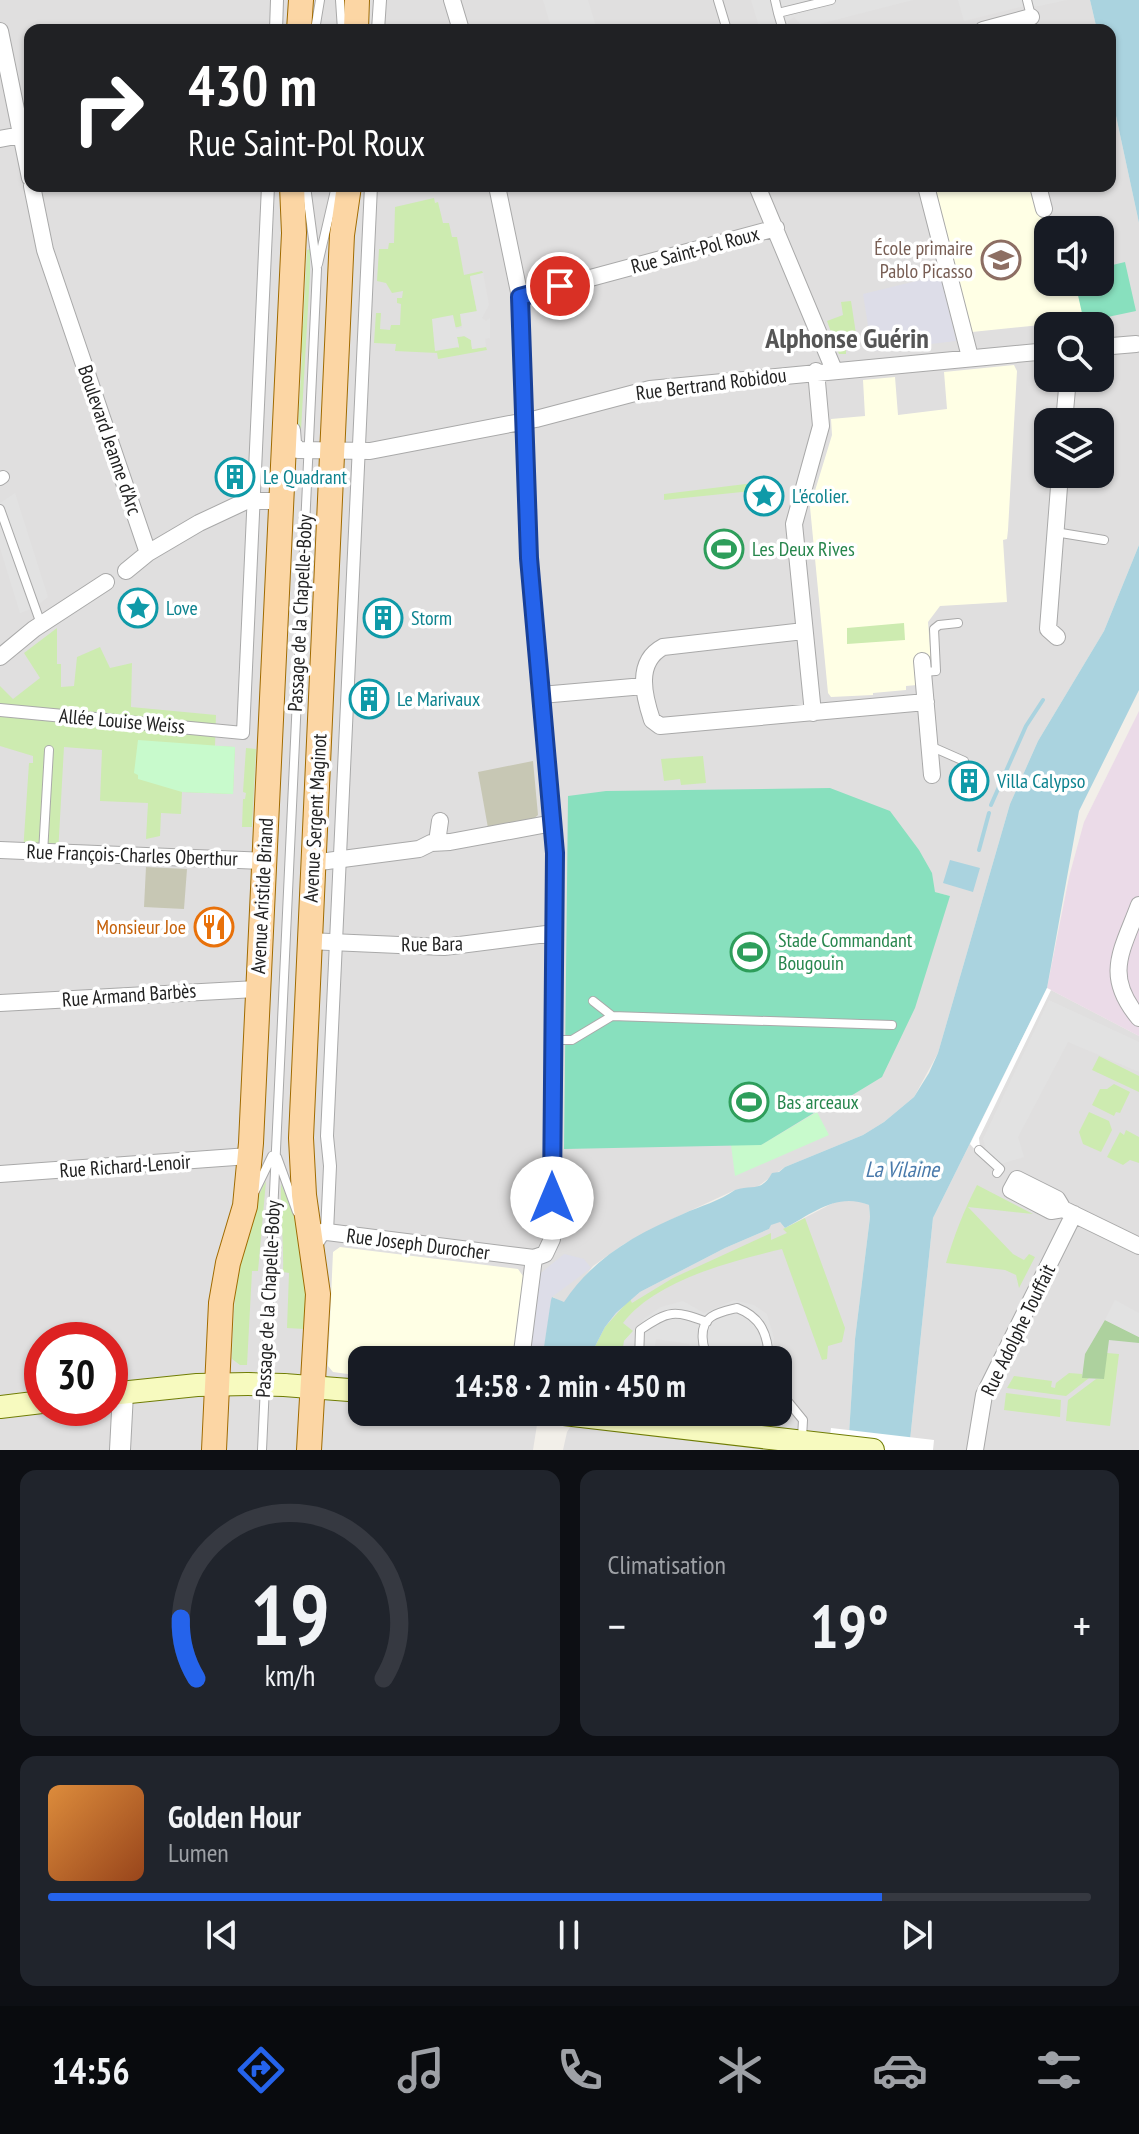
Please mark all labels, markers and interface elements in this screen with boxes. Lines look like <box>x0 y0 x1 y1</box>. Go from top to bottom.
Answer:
text: 430 m <box>188 49 317 121</box>
icon: right <box>56 56 160 160</box>
text: Rue Saint-Pol Roux <box>188 119 425 166</box>
map controls <box>1034 216 1114 488</box>
button: sound <box>1034 216 1114 296</box>
street label: Rue Saint-Pol Roux <box>628 220 762 280</box>
place label: École primaire Pablo Picasso <box>874 235 973 284</box>
school or university icon: École primaire Pablo Picasso <box>980 239 1022 281</box>
pin <box>526 252 594 320</box>
icon: arrive <box>538 264 582 308</box>
button: search <box>1034 312 1114 392</box>
district label: Alphonse Guérin <box>764 319 929 356</box>
street label: Boulevard Jeanne d'Arc <box>72 362 148 518</box>
street label: Rue Bertrand Robidou <box>634 362 788 406</box>
button: layers <box>1034 408 1114 488</box>
building icon: Le Quadrant <box>214 456 256 498</box>
place label: Le Quadrant <box>263 464 347 490</box>
place icon: L'écolier. <box>743 475 785 517</box>
place label: L'écolier. <box>792 483 849 509</box>
street label: Passage de la Chapelle-Boby <box>282 513 318 712</box>
sports icon: Les Deux Rives <box>703 528 745 570</box>
place label: Les Deux Rives <box>752 536 855 562</box>
place icon: Love <box>117 587 159 629</box>
place label: Love <box>166 595 198 621</box>
building icon: Storm <box>362 597 404 639</box>
place label: Storm <box>411 605 452 631</box>
building icon: Le Marivaux <box>348 678 390 720</box>
place label: Le Marivaux <box>397 686 480 712</box>
street label: Allée Louise Weiss <box>58 703 186 739</box>
street label: Avenue Sergent Maginot <box>298 732 332 903</box>
building icon: Villa Calypso <box>948 760 990 802</box>
place label: Villa Calypso <box>996 768 1085 794</box>
street label: Avenue Aristide Briand <box>245 817 279 975</box>
street label: Rue François-Charles Oberthur <box>26 838 239 872</box>
restaurant icon: Monsieur Joe <box>193 906 235 948</box>
place label: Monsieur Joe <box>96 914 186 940</box>
place label: Stade Commandant Bougouin <box>778 927 913 976</box>
street label: Rue Bara <box>401 930 463 958</box>
sports icon: Stade Commandant Bougouin <box>729 931 771 973</box>
street label: Rue Armand Barbès <box>61 977 197 1013</box>
sports icon: Bas arceaux <box>728 1081 770 1123</box>
place label: Bas arceaux <box>777 1089 859 1115</box>
street label: Rue Richard-Lenoir <box>58 1148 192 1184</box>
water label: La Vilaine <box>865 1155 941 1183</box>
position arrow <box>510 1156 594 1240</box>
street label: Passage de la Chapelle-Boby <box>250 1199 286 1398</box>
street label: Rue Joseph Durocher <box>345 1222 492 1266</box>
street label: Rue Adolphe Touffait <box>975 1259 1061 1400</box>
speed limit sign: 30 <box>24 1322 128 1426</box>
text: 14:58 · 2 min · 450 m <box>454 1366 686 1405</box>
text: Climatisation <box>608 1548 726 1581</box>
text: 19 <box>250 1560 330 1668</box>
text: 19° <box>810 1587 889 1665</box>
text: − <box>608 1597 626 1654</box>
text: + <box>1073 1597 1091 1654</box>
text: km/h <box>264 1657 315 1694</box>
text: Golden Hour <box>168 1797 301 1836</box>
text: Lumen <box>168 1836 229 1869</box>
icon: previous <box>200 1913 244 1957</box>
icon: pause <box>547 1913 591 1957</box>
icon: next <box>895 1913 939 1957</box>
icon: directions <box>233 2042 289 2098</box>
icon: music <box>393 2042 449 2098</box>
icon: phone <box>552 2042 608 2098</box>
icon: climate <box>712 2042 768 2098</box>
icon: car <box>872 2042 928 2098</box>
icon: filters <box>1031 2042 1087 2098</box>
text: 14:56 <box>52 2047 130 2094</box>

